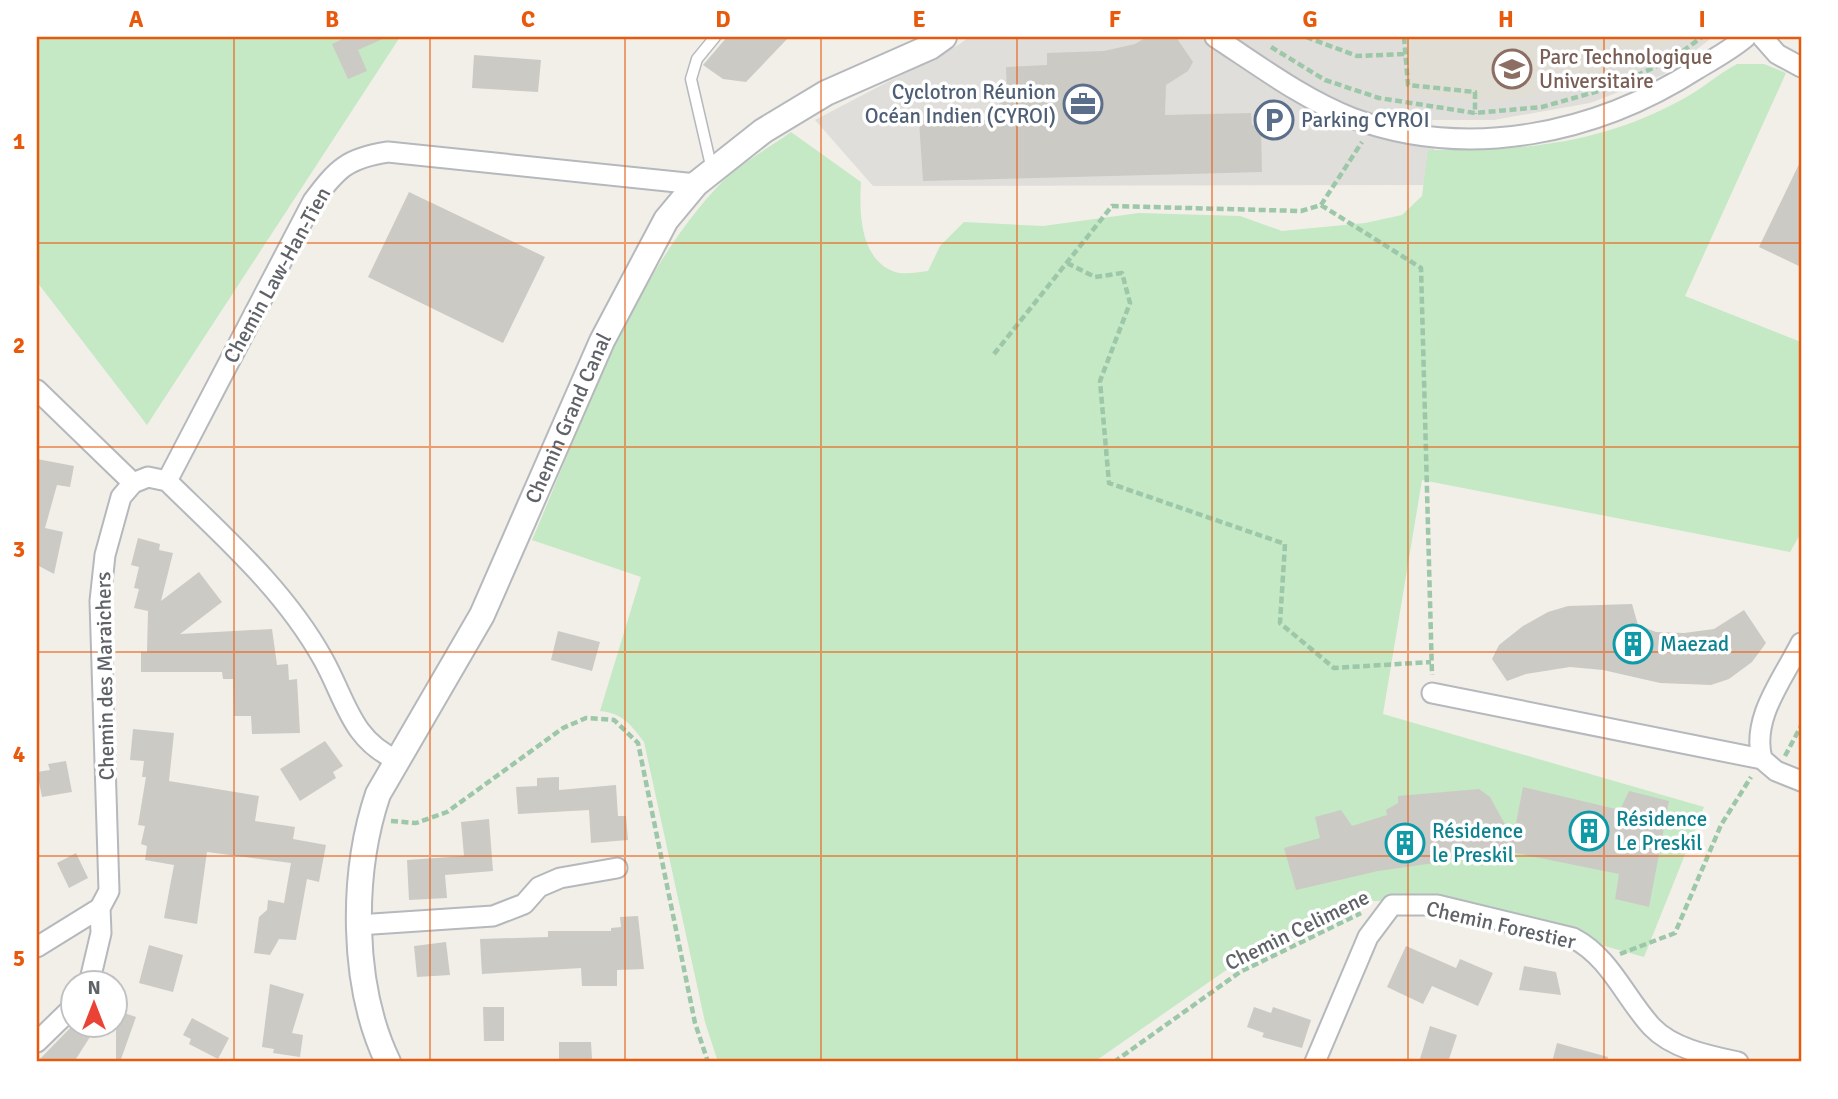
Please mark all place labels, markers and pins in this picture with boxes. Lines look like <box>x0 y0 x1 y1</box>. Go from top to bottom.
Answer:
place label: Parc Technologique Universitaire <box>1539 44 1712 94</box>
school or university icon: Parc Technologique Universitaire <box>1491 48 1533 90</box>
place label: Cyclotron Réunion Océan Indien (CYROI) <box>865 79 1056 129</box>
office icon: Cyclotron Réunion Océan Indien (CYROI) <box>1062 83 1104 125</box>
parking icon: Parking CYROI <box>1253 99 1295 141</box>
place label: Parking CYROI <box>1301 107 1430 133</box>
building icon: Maezad <box>1612 623 1654 665</box>
place label: Maezad <box>1660 631 1729 657</box>
place label: Résidence Le Preskil <box>1616 806 1707 856</box>
building icon: Résidence Le Preskil <box>1568 810 1610 852</box>
place label: Résidence le Preskil <box>1432 818 1523 868</box>
building icon: Résidence le Preskil <box>1384 822 1426 864</box>

